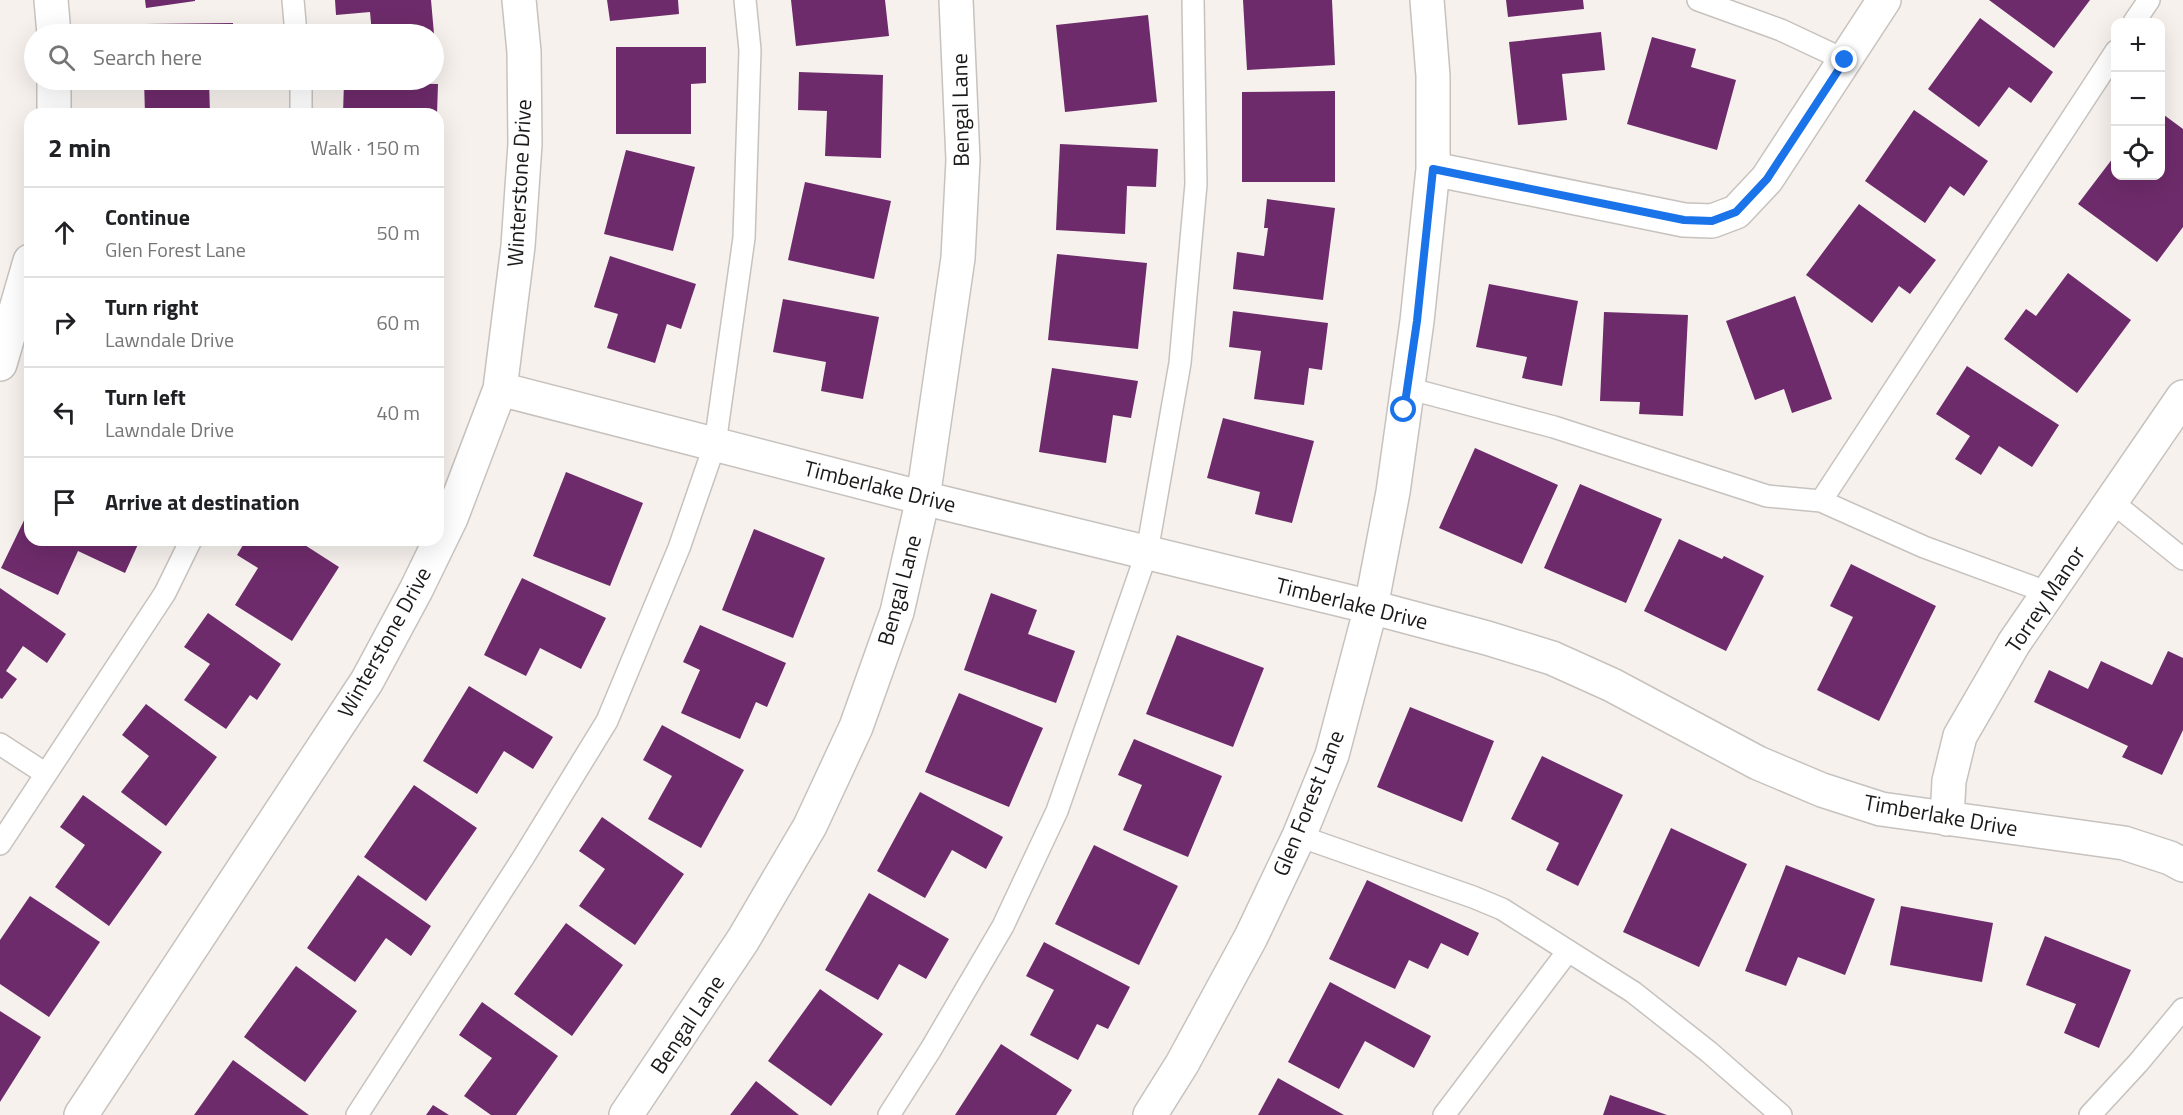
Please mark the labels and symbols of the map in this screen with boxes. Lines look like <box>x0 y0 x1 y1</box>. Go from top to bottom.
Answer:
route end <box>1831 46 1857 72</box>
street label: Bengal Lane <box>942 53 978 167</box>
street label: Winterstone Drive <box>498 98 540 268</box>
route start <box>1390 396 1416 422</box>
street label: Timberlake Drive <box>800 451 960 521</box>
street label: Bengal Lane <box>868 531 930 649</box>
street label: Torrey Manor <box>1996 538 2094 660</box>
street label: Winterstone Drive <box>328 560 440 724</box>
street label: Timberlake Drive <box>1272 568 1432 638</box>
street label: Glen Forest Lane <box>1263 725 1353 881</box>
street label: Timberlake Drive <box>1861 785 2021 845</box>
street label: Bengal Lane <box>641 968 733 1080</box>

